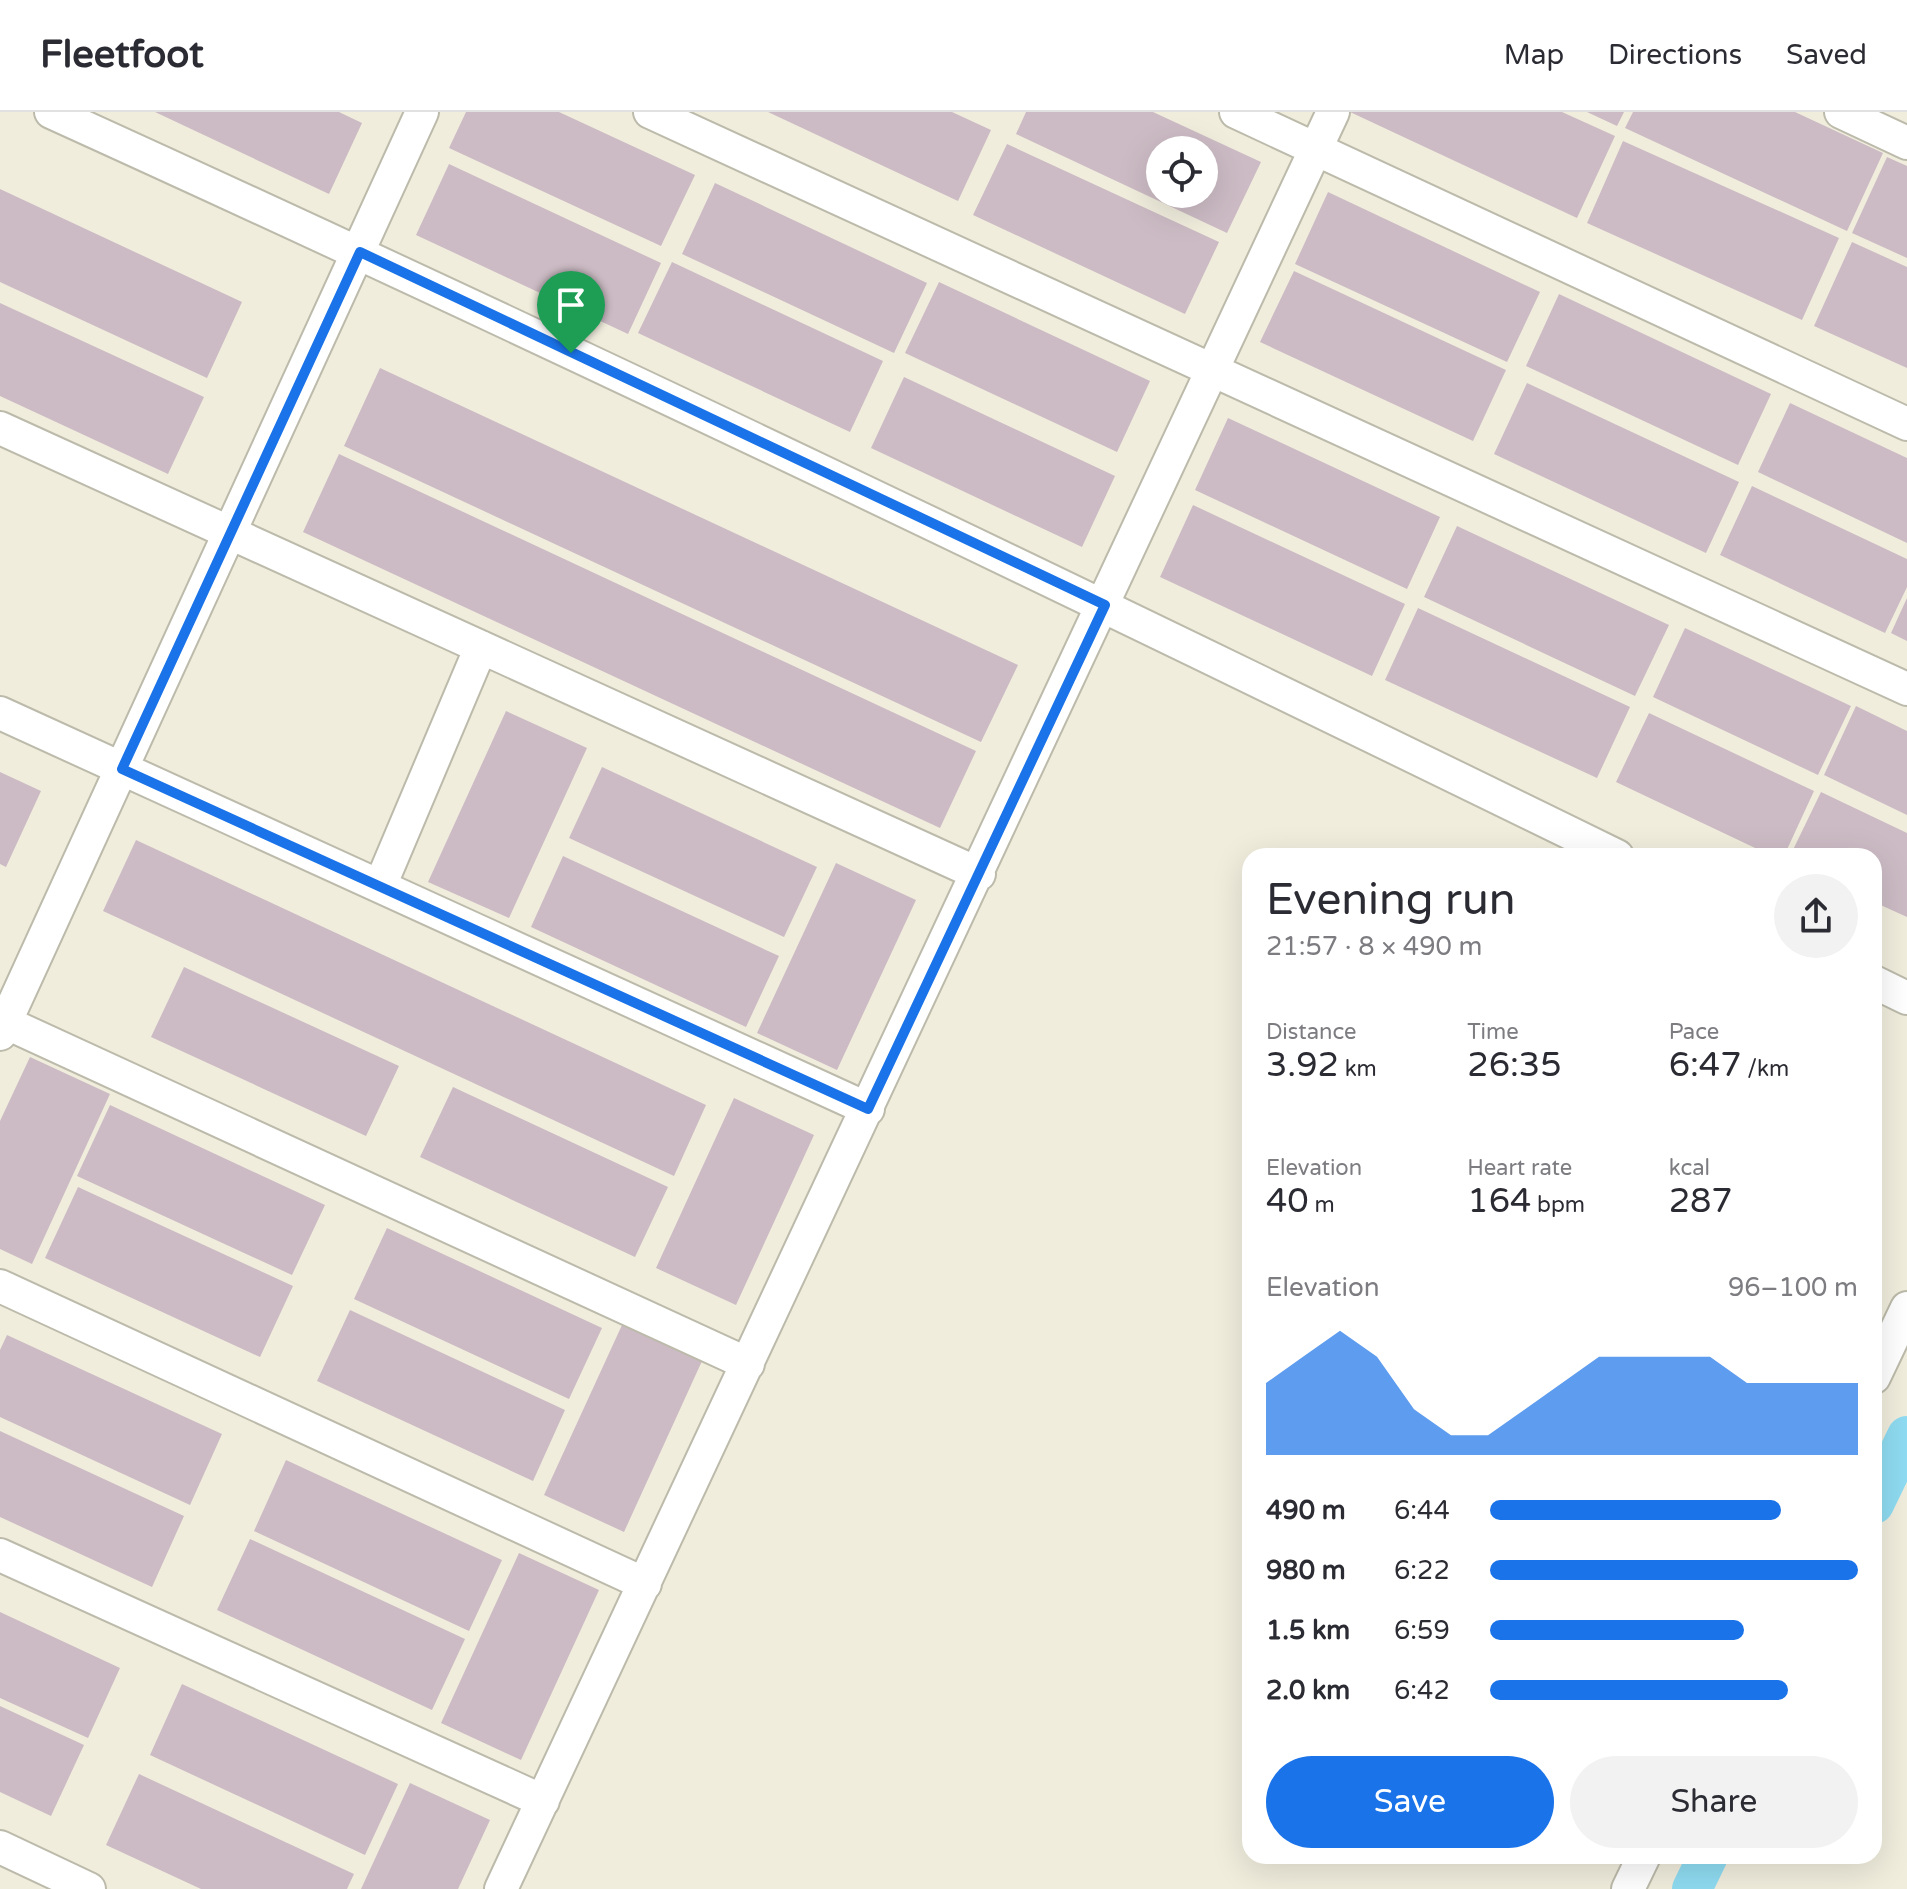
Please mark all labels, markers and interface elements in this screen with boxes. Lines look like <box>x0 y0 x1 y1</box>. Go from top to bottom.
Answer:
text: Fleetfoot <box>40 32 204 78</box>
text: Map <box>1504 38 1564 72</box>
text: Directions <box>1608 38 1742 72</box>
text: Saved <box>1786 38 1867 72</box>
map controls <box>1146 136 1218 208</box>
button: locate <box>1146 136 1218 208</box>
pin <box>537 271 605 353</box>
icon: arrive <box>549 283 593 327</box>
text: Evening run <box>1266 874 1515 927</box>
button: share <box>1774 874 1858 958</box>
text: 21:57 · 8 × 490 m <box>1266 931 1482 962</box>
text: Distance <box>1266 1019 1357 1045</box>
text: Time <box>1467 1019 1519 1045</box>
text: Pace <box>1669 1019 1719 1045</box>
text: 3.92 <box>1266 1045 1339 1086</box>
text: 26:35 <box>1467 1045 1562 1086</box>
text: 6:47 <box>1669 1045 1742 1086</box>
text: km <box>1339 1056 1377 1082</box>
text: /km <box>1742 1056 1789 1082</box>
text: Elevation <box>1266 1155 1362 1181</box>
text: Heart rate <box>1467 1155 1572 1181</box>
text: kcal <box>1669 1155 1710 1181</box>
text: 40 <box>1266 1181 1309 1222</box>
text: 164 <box>1467 1181 1531 1222</box>
text: 287 <box>1669 1181 1733 1222</box>
text: m <box>1309 1192 1335 1218</box>
text: bpm <box>1531 1192 1585 1218</box>
text: Elevation <box>1266 1272 1380 1303</box>
text: 96–100 m <box>1728 1272 1858 1303</box>
text: 490 m <box>1266 1495 1346 1526</box>
text: 6:44 <box>1394 1495 1450 1526</box>
text: 980 m <box>1266 1555 1346 1586</box>
text: 6:22 <box>1394 1555 1450 1586</box>
text: 1.5 km <box>1266 1615 1350 1646</box>
text: 6:59 <box>1394 1615 1450 1646</box>
text: 2.0 km <box>1266 1675 1350 1706</box>
text: 6:42 <box>1394 1675 1450 1706</box>
button: Save <box>1266 1756 1554 1848</box>
button: Share <box>1570 1756 1858 1848</box>

